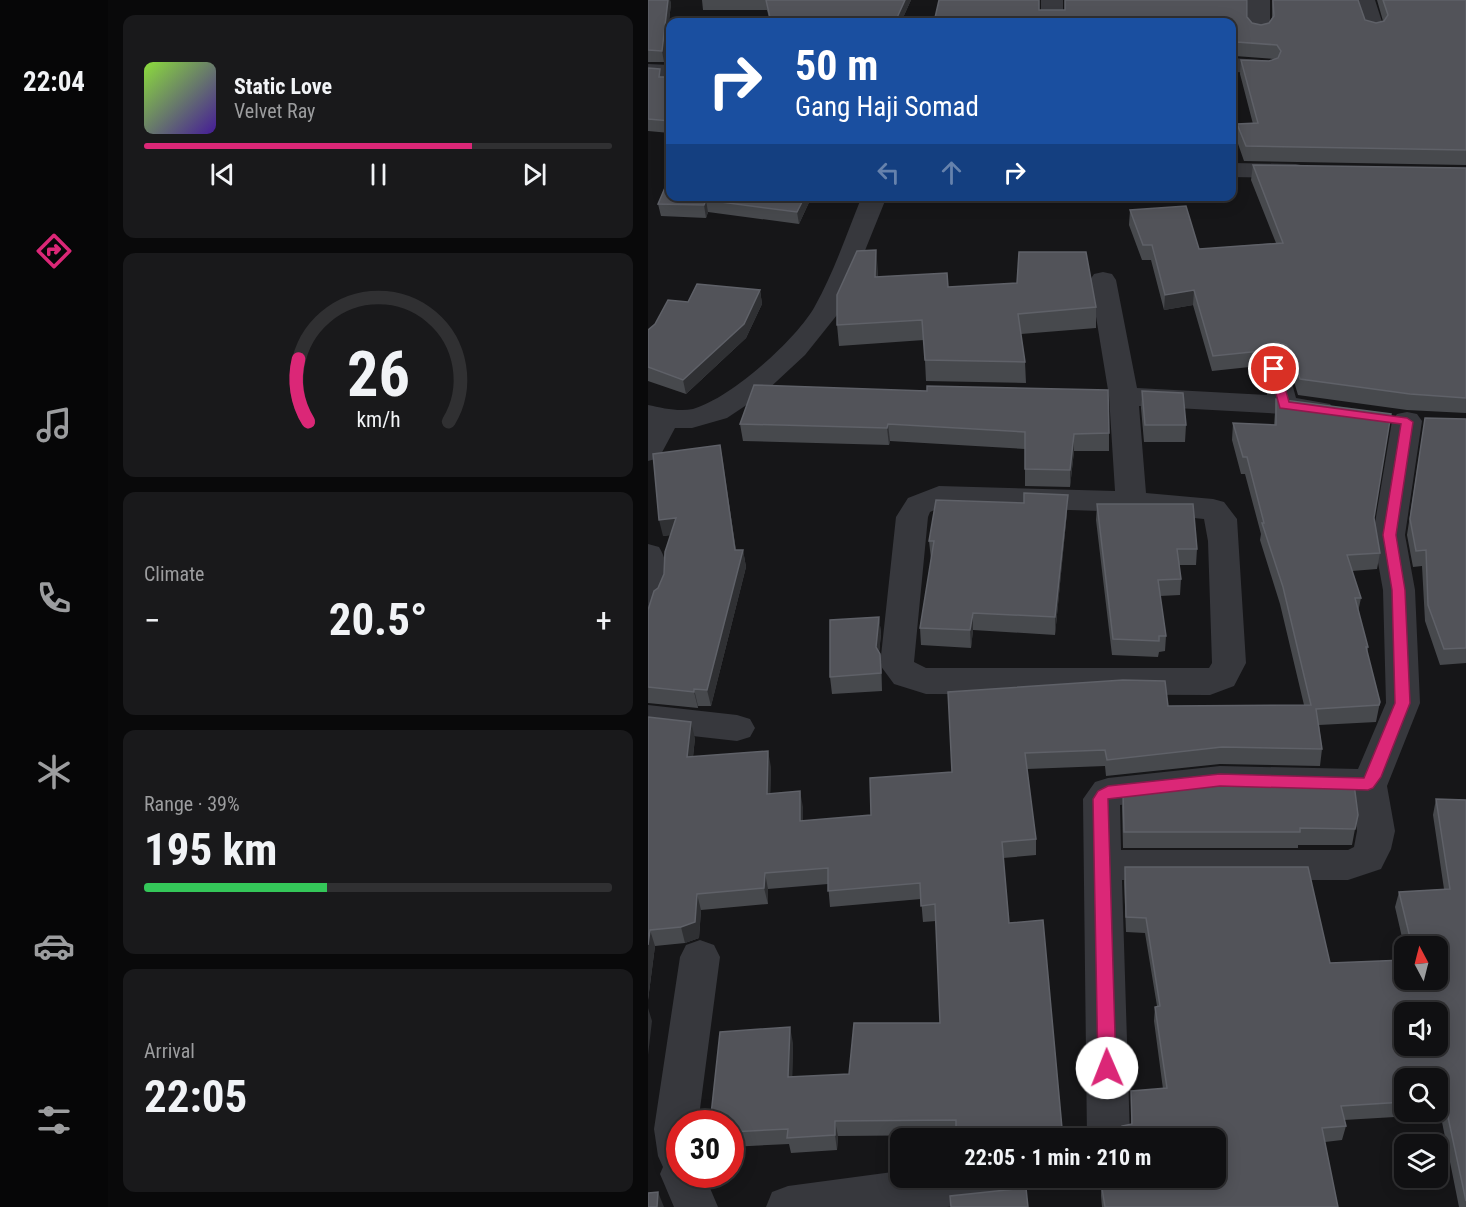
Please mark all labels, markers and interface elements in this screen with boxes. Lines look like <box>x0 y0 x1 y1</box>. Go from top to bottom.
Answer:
text: 50 m <box>795 41 878 90</box>
icon: right <box>696 42 774 120</box>
text: 22:04 <box>23 66 85 98</box>
text: Static Love <box>234 74 332 99</box>
text: Gang Haji Somad <box>795 91 979 123</box>
text: Velvet Ray <box>234 99 315 123</box>
icon: left <box>872 156 905 189</box>
icon: ahead <box>935 156 968 189</box>
icon: right <box>998 156 1031 189</box>
icon: previous <box>206 158 239 191</box>
icon: pause <box>362 158 395 191</box>
icon: next <box>518 158 551 191</box>
icon: directions <box>33 230 75 272</box>
text: 26 <box>346 338 410 411</box>
pin <box>1248 343 1299 394</box>
icon: arrive <box>1257 352 1290 385</box>
icon: music <box>33 404 75 446</box>
text: km/h <box>356 408 400 433</box>
text: Climate <box>144 562 204 586</box>
icon: phone <box>33 577 75 619</box>
text: 20.5° <box>329 593 427 646</box>
text: − <box>144 601 161 640</box>
text: + <box>596 601 612 640</box>
icon: climate <box>33 751 75 793</box>
text: Range · 39% <box>144 792 240 816</box>
text: 195 km <box>144 823 277 876</box>
icon: car <box>33 925 75 967</box>
north arrow <box>1394 936 1448 990</box>
map controls <box>1394 936 1448 1188</box>
button: sound <box>1394 1002 1448 1056</box>
position arrow <box>1075 1036 1139 1100</box>
text: Arrival <box>144 1039 195 1063</box>
button: search <box>1394 1068 1448 1122</box>
text: 22:05 <box>144 1070 247 1123</box>
icon: filters <box>33 1099 75 1141</box>
speed limit sign: 30 <box>666 1110 744 1188</box>
button: layers <box>1394 1134 1448 1188</box>
text: 22:05 · 1 min · 210 m <box>965 1145 1151 1170</box>

